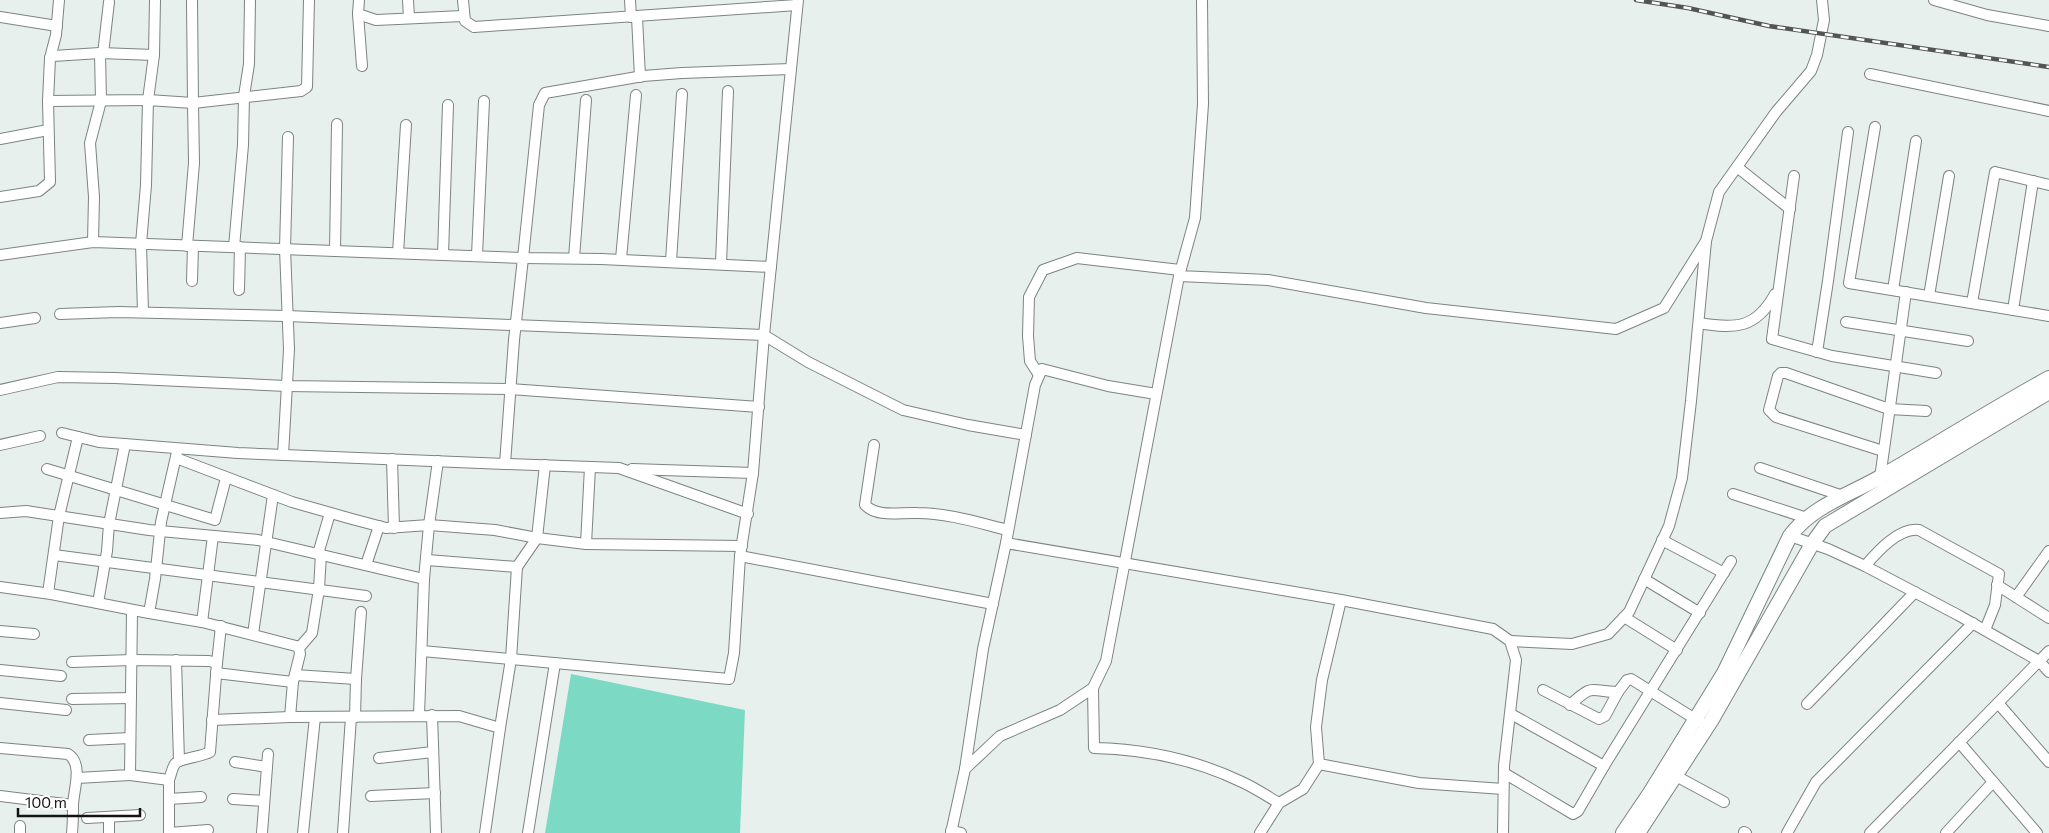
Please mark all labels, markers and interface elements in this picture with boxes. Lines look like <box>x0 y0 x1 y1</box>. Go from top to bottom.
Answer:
scale bar <box>18 786 140 818</box>
text: 100 m <box>25 793 67 811</box>

